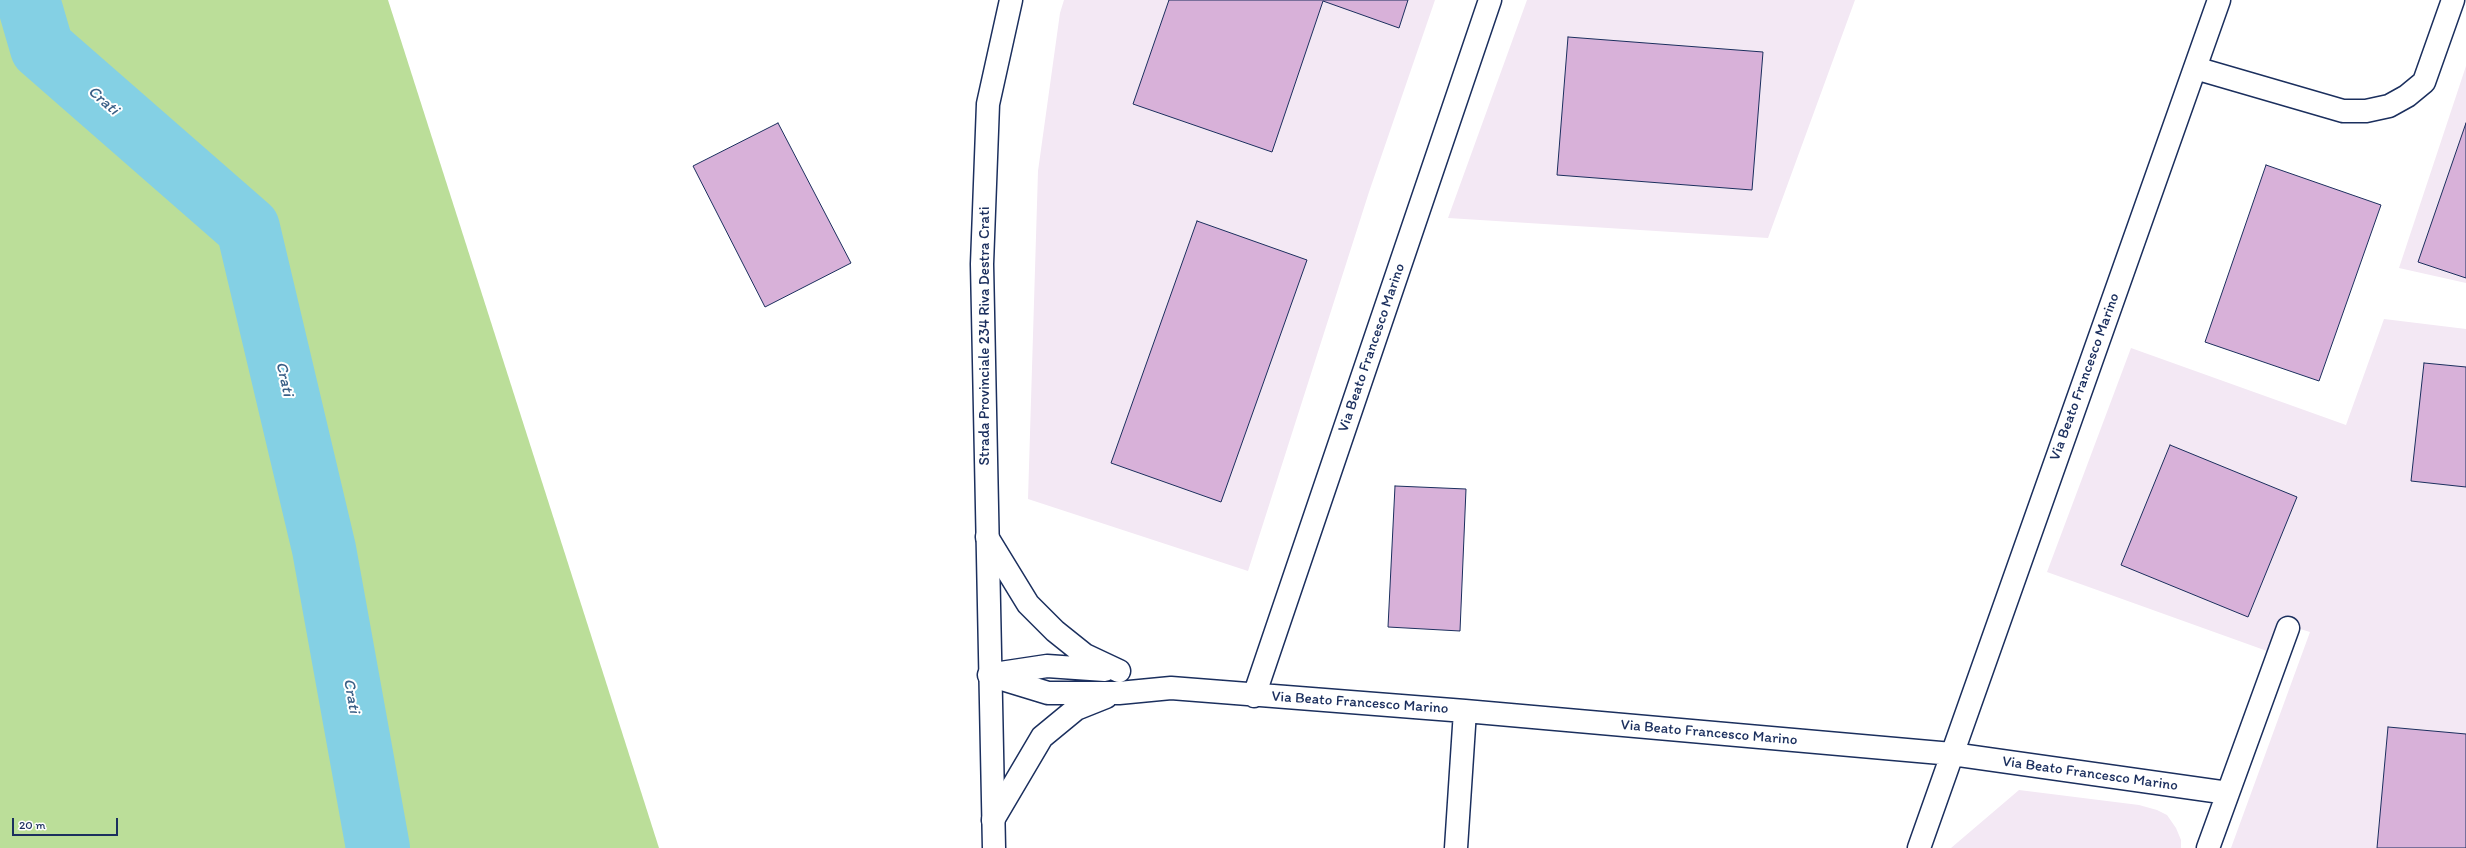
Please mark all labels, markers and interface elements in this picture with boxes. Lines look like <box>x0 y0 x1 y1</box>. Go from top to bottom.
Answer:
water label: Crati <box>84 82 122 120</box>
street label: Strada Provinciale 234 Riva Destra Crati <box>976 206 994 466</box>
street label: Via Beato Francesco Marino <box>1335 261 1409 435</box>
street label: Via Beato Francesco Marino <box>2046 291 2124 463</box>
water label: Crati <box>271 360 297 398</box>
water label: Crati <box>339 677 363 715</box>
street label: Via Beato Francesco Marino <box>1271 688 1449 718</box>
street label: Via Beato Francesco Marino <box>1620 716 1798 750</box>
street label: Via Beato Francesco Marino <box>2001 753 2179 795</box>
scale bar <box>14 810 120 836</box>
text: 20 m <box>19 818 46 832</box>

